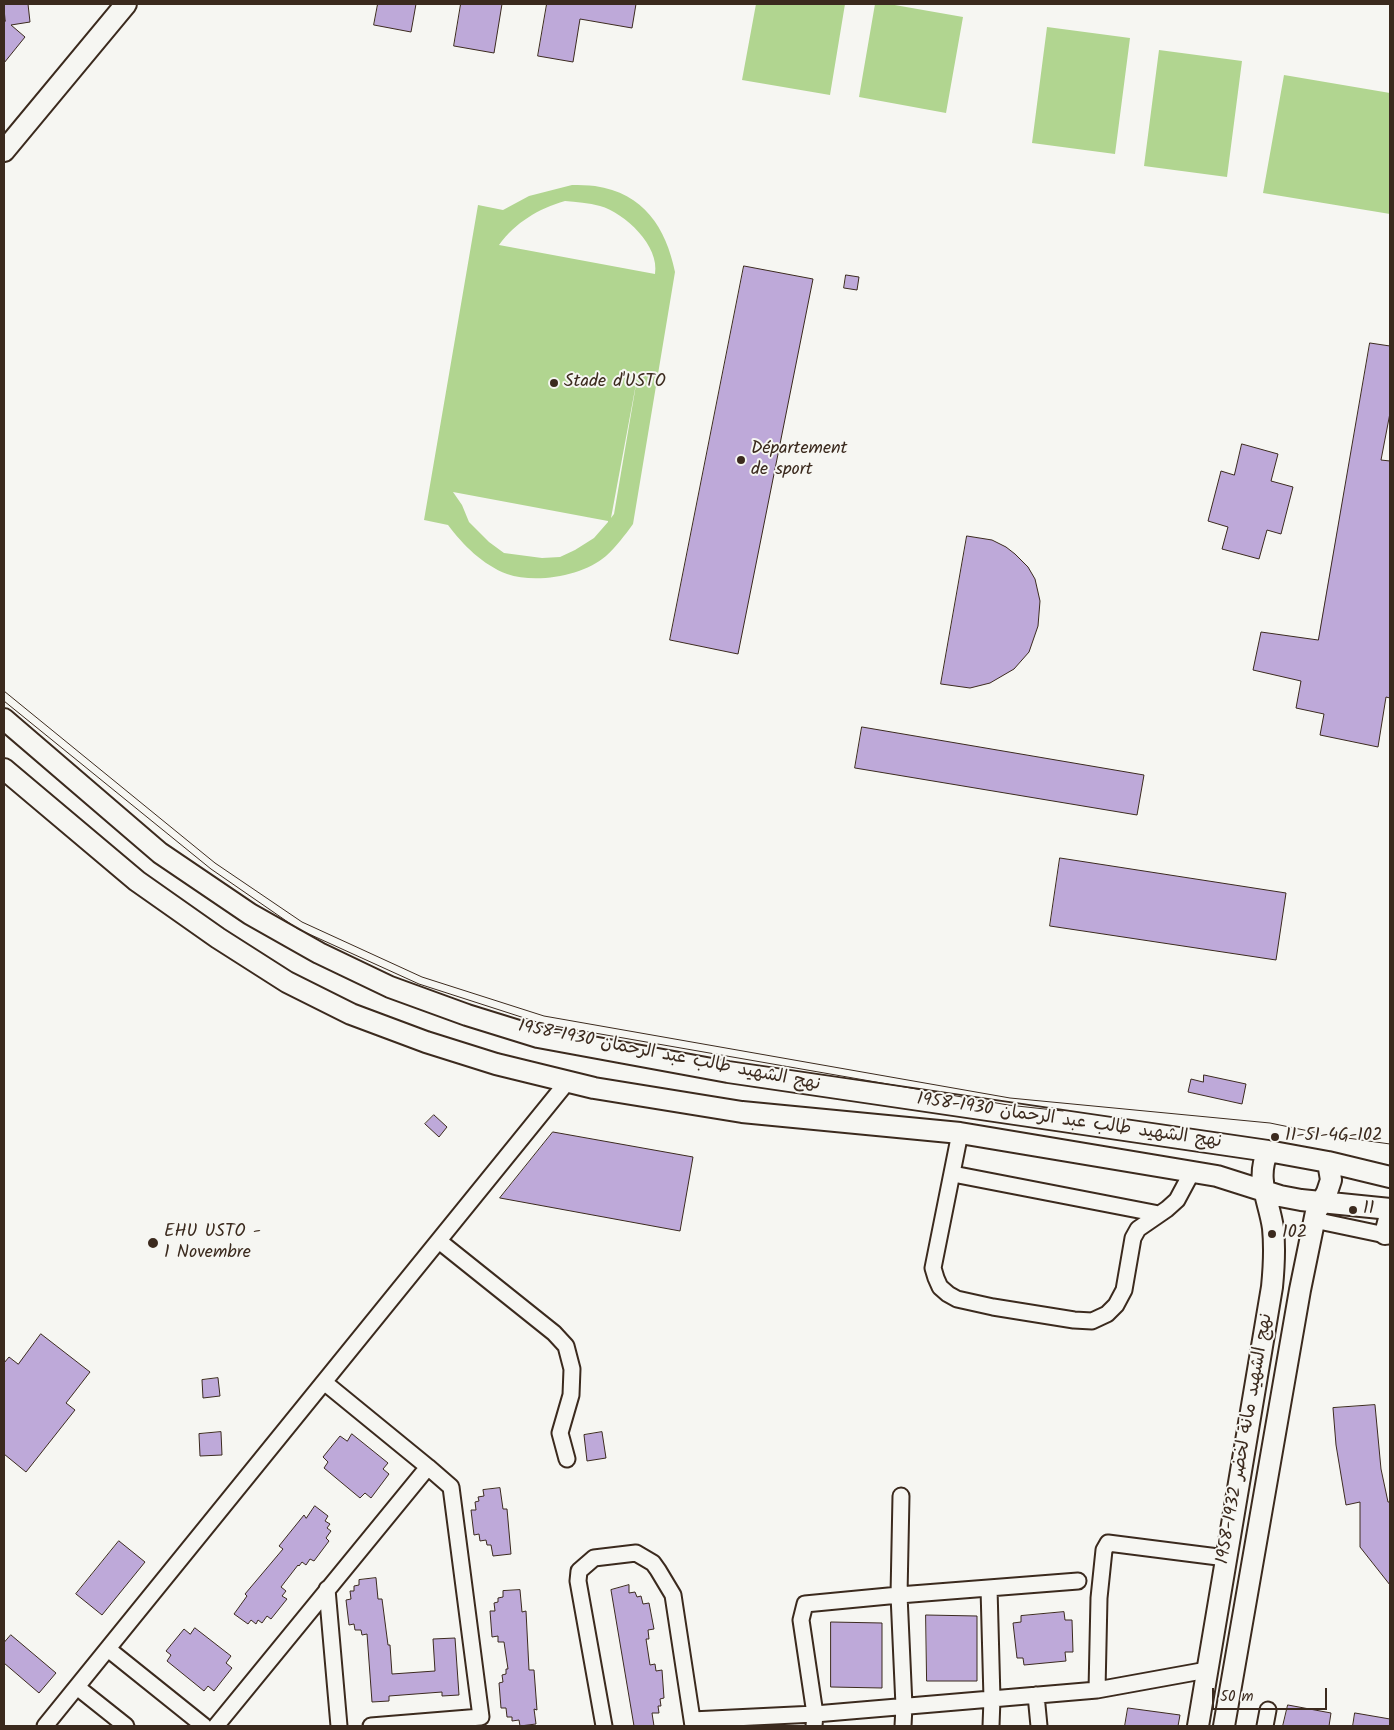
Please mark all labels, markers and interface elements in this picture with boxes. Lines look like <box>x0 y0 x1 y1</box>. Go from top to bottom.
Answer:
place label: Stade d'USTO <box>564 372 666 394</box>
marker: Stade d'USTO <box>548 377 560 389</box>
place label: Département de sport <box>751 439 848 482</box>
marker: Département de sport <box>735 454 747 466</box>
street label: نهج الشهيد طالب عبد الرحمان 1930-1958 <box>516 1017 822 1097</box>
street label: نهج الشهيد طالب عبد الرحمان 1930-1958 <box>915 1090 1223 1154</box>
place label: 11-51-4G-102 <box>1285 1126 1382 1148</box>
marker: 11-51-4G-102 <box>1269 1131 1281 1143</box>
place label: 11 <box>1363 1199 1374 1221</box>
marker: 11 <box>1347 1204 1359 1216</box>
place label: EHU USTO - 1 Novembre <box>164 1222 261 1264</box>
place label: 102 <box>1282 1223 1307 1245</box>
marker: 102 <box>1266 1228 1278 1240</box>
marker: EHU USTO - 1 Novembre <box>146 1236 160 1250</box>
street label: نهج الشهيد مانة لخضر 1932-1958 <box>1213 1312 1279 1566</box>
scale bar <box>1214 1678 1329 1710</box>
text: 50 m <box>1220 1685 1254 1709</box>

